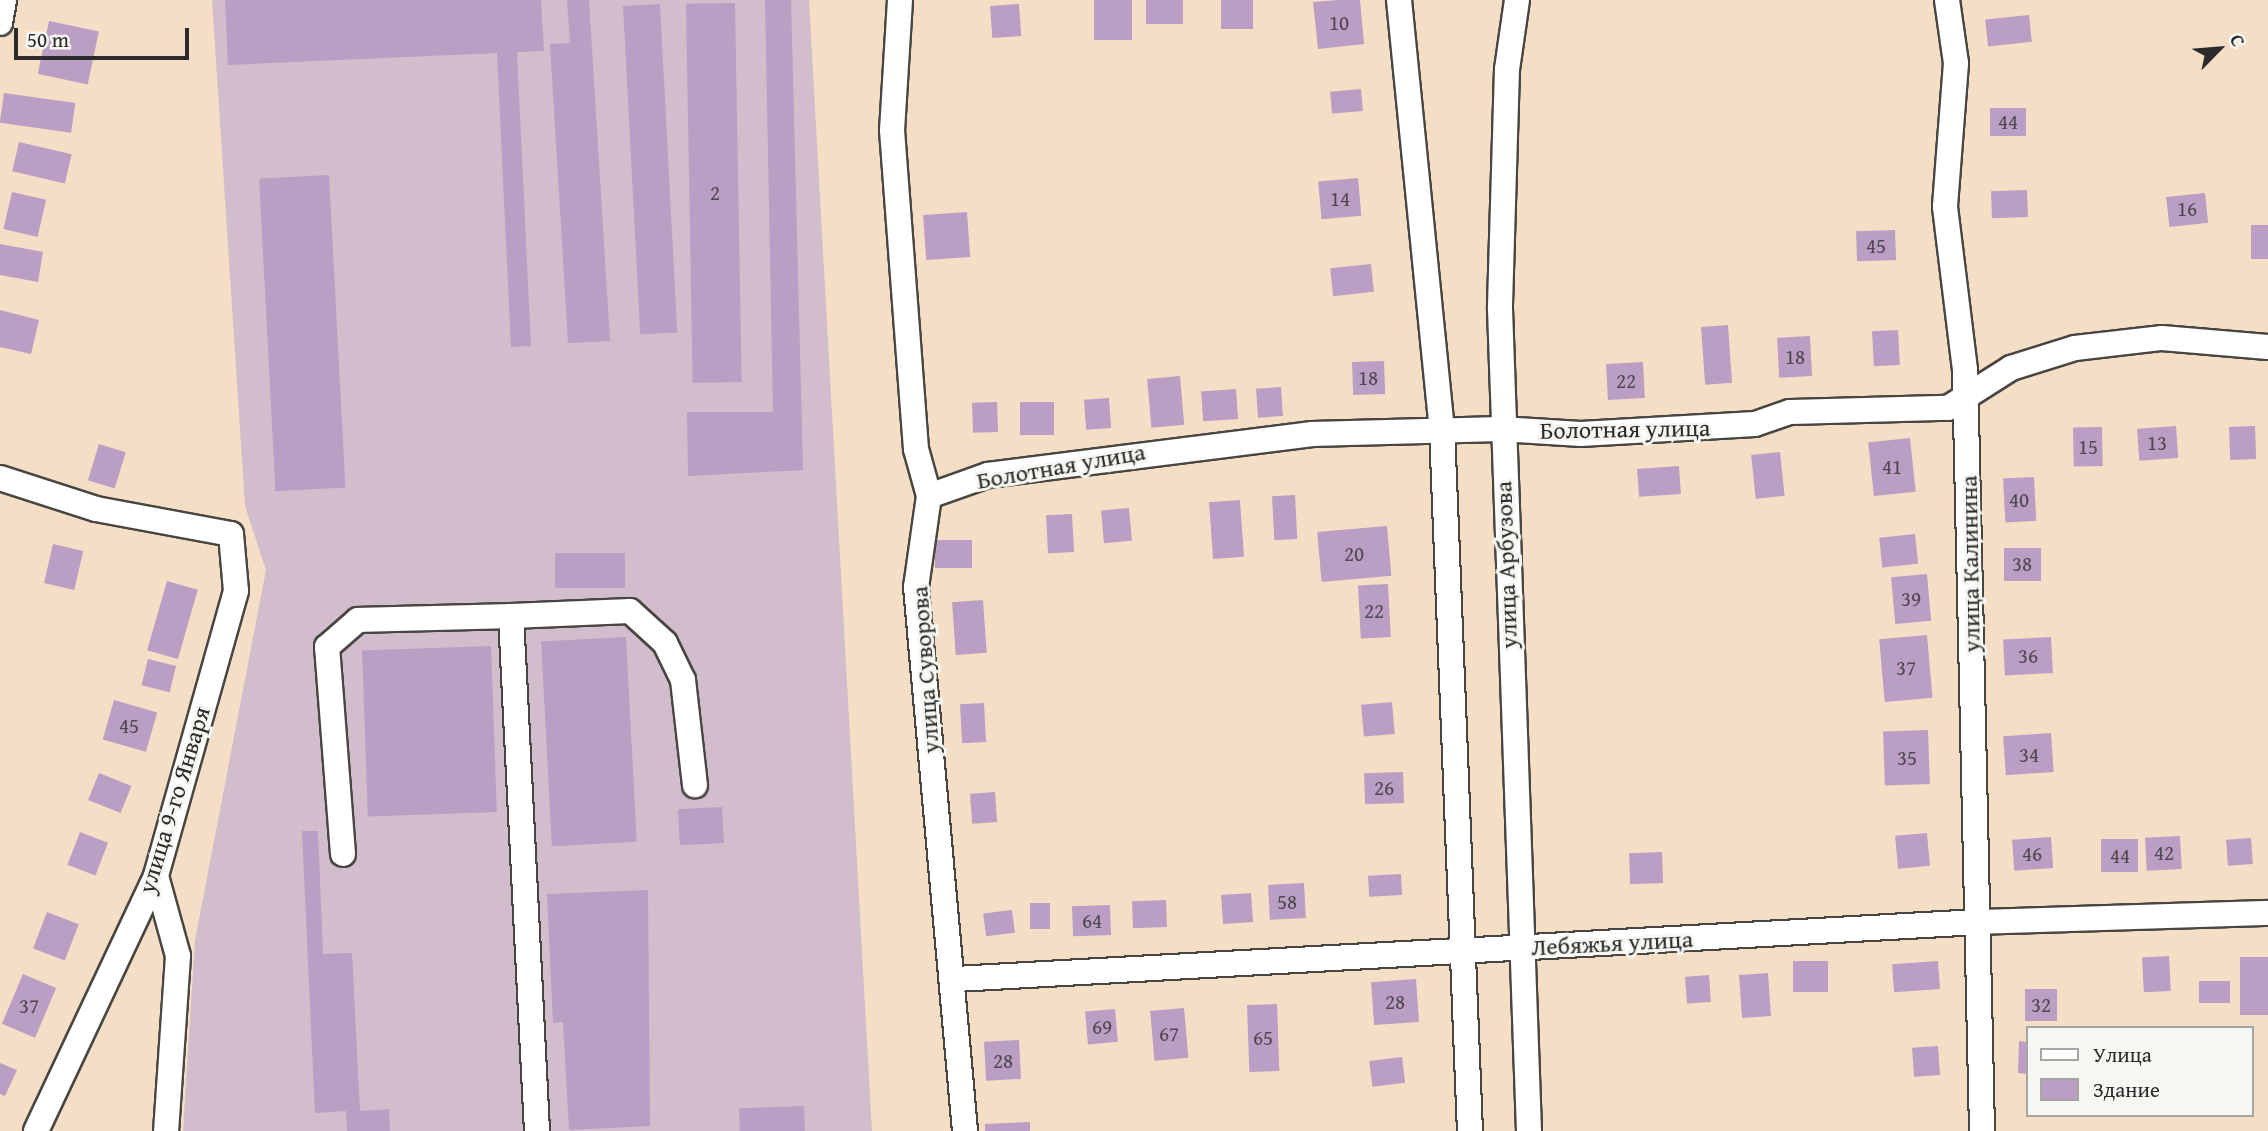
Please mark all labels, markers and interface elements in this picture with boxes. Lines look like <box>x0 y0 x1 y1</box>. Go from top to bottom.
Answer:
house number: 10 <box>1329 10 1349 36</box>
scale bar <box>18 14 192 58</box>
north arrow <box>2184 14 2254 84</box>
text: 50 m <box>27 24 69 55</box>
text: С <box>2223 29 2253 51</box>
house number: 44 <box>1998 109 2018 135</box>
house number: 2 <box>710 180 720 206</box>
house number: 14 <box>1330 186 1350 212</box>
house number: 16 <box>2177 196 2197 222</box>
house number: 45 <box>1866 233 1886 259</box>
house number: 18 <box>1785 344 1805 370</box>
house number: 18 <box>1358 365 1378 391</box>
house number: 22 <box>1616 368 1636 394</box>
street label: Болотная улица <box>1540 413 1710 445</box>
house number: 13 <box>2147 430 2167 456</box>
house number: 15 <box>2078 434 2098 460</box>
street label: Болотная улица <box>975 437 1147 495</box>
house number: 41 <box>1882 454 1902 480</box>
street label: улица Калинина <box>1954 475 1986 653</box>
street label: улица Арбузова <box>1489 481 1523 649</box>
house number: 40 <box>2009 487 2029 513</box>
house number: 20 <box>1344 541 1364 567</box>
house number: 38 <box>2012 551 2032 577</box>
street label: улица Суворова <box>905 585 945 755</box>
house number: 39 <box>1901 586 1921 612</box>
house number: 22 <box>1364 598 1384 624</box>
house number: 36 <box>2018 643 2038 669</box>
house number: 37 <box>1896 655 1916 681</box>
street label: улица 9-го Января <box>132 703 216 897</box>
house number: 45 <box>119 713 139 739</box>
house number: 34 <box>2019 742 2039 768</box>
house number: 35 <box>1897 745 1917 771</box>
house number: 26 <box>1374 775 1394 801</box>
house number: 42 <box>2154 840 2174 866</box>
house number: 46 <box>2022 841 2042 867</box>
house number: 44 <box>2110 843 2130 869</box>
house number: 58 <box>1277 889 1297 915</box>
house number: 64 <box>1082 908 1102 934</box>
street label: Лебяжья улица <box>1530 924 1694 962</box>
house number: 28 <box>1385 989 1405 1015</box>
house number: 32 <box>2031 992 2051 1018</box>
house number: 37 <box>19 993 39 1019</box>
house number: 69 <box>1092 1014 1112 1040</box>
house number: 67 <box>1159 1021 1179 1047</box>
house number: 65 <box>1253 1025 1273 1051</box>
legend <box>2026 1026 2254 1117</box>
text: Улица <box>2093 1039 2152 1070</box>
house number: 28 <box>993 1048 1013 1074</box>
text: Здание <box>2093 1074 2160 1105</box>

